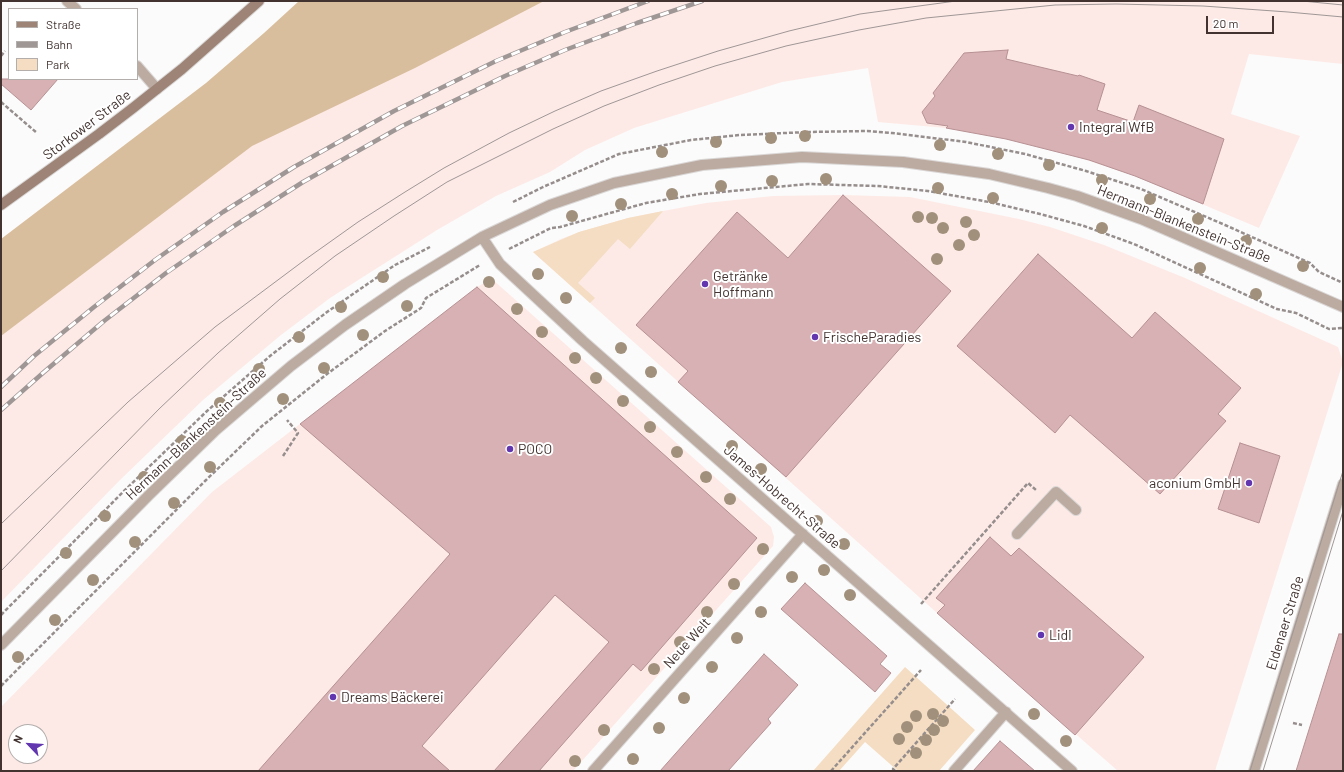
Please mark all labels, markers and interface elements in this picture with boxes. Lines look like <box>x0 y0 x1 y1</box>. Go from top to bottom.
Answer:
legend <box>8 8 138 80</box>
scale bar <box>1208 8 1276 34</box>
text: 20 m <box>1213 16 1239 30</box>
text: Straße <box>46 17 81 31</box>
text: Bahn <box>46 37 73 51</box>
text: Park <box>46 57 70 71</box>
street label: Storkower Straße <box>40 86 134 164</box>
place label: Integral WfB <box>1079 119 1154 135</box>
marker: Integral WfB <box>1066 122 1076 132</box>
street label: Hermann-Blankenstein-Straße <box>1095 181 1273 267</box>
place label: Getränke Hoffmann <box>713 268 773 300</box>
marker: Getränke Hoffmann <box>700 279 710 289</box>
place label: FrischeParadies <box>823 329 921 345</box>
marker: FrischeParadies <box>810 332 820 342</box>
street label: Hermann-Blankenstein-Straße <box>122 365 270 503</box>
place label: POCO <box>518 441 552 457</box>
street label: James-Hobrecht-Straße <box>720 442 844 552</box>
marker: POCO <box>505 444 515 454</box>
place label: aconium GmbH <box>1149 475 1241 491</box>
marker: aconium GmbH <box>1244 478 1254 488</box>
street label: Eldenaer Straße <box>1263 574 1307 672</box>
street label: Neue Welt <box>660 614 714 672</box>
place label: Lidl <box>1049 627 1071 643</box>
marker: Lidl <box>1036 630 1046 640</box>
place label: Dreams Bäckerei <box>341 689 444 705</box>
marker: Dreams Bäckerei <box>328 692 338 702</box>
north arrow <box>8 724 48 764</box>
text: N <box>10 733 25 745</box>

